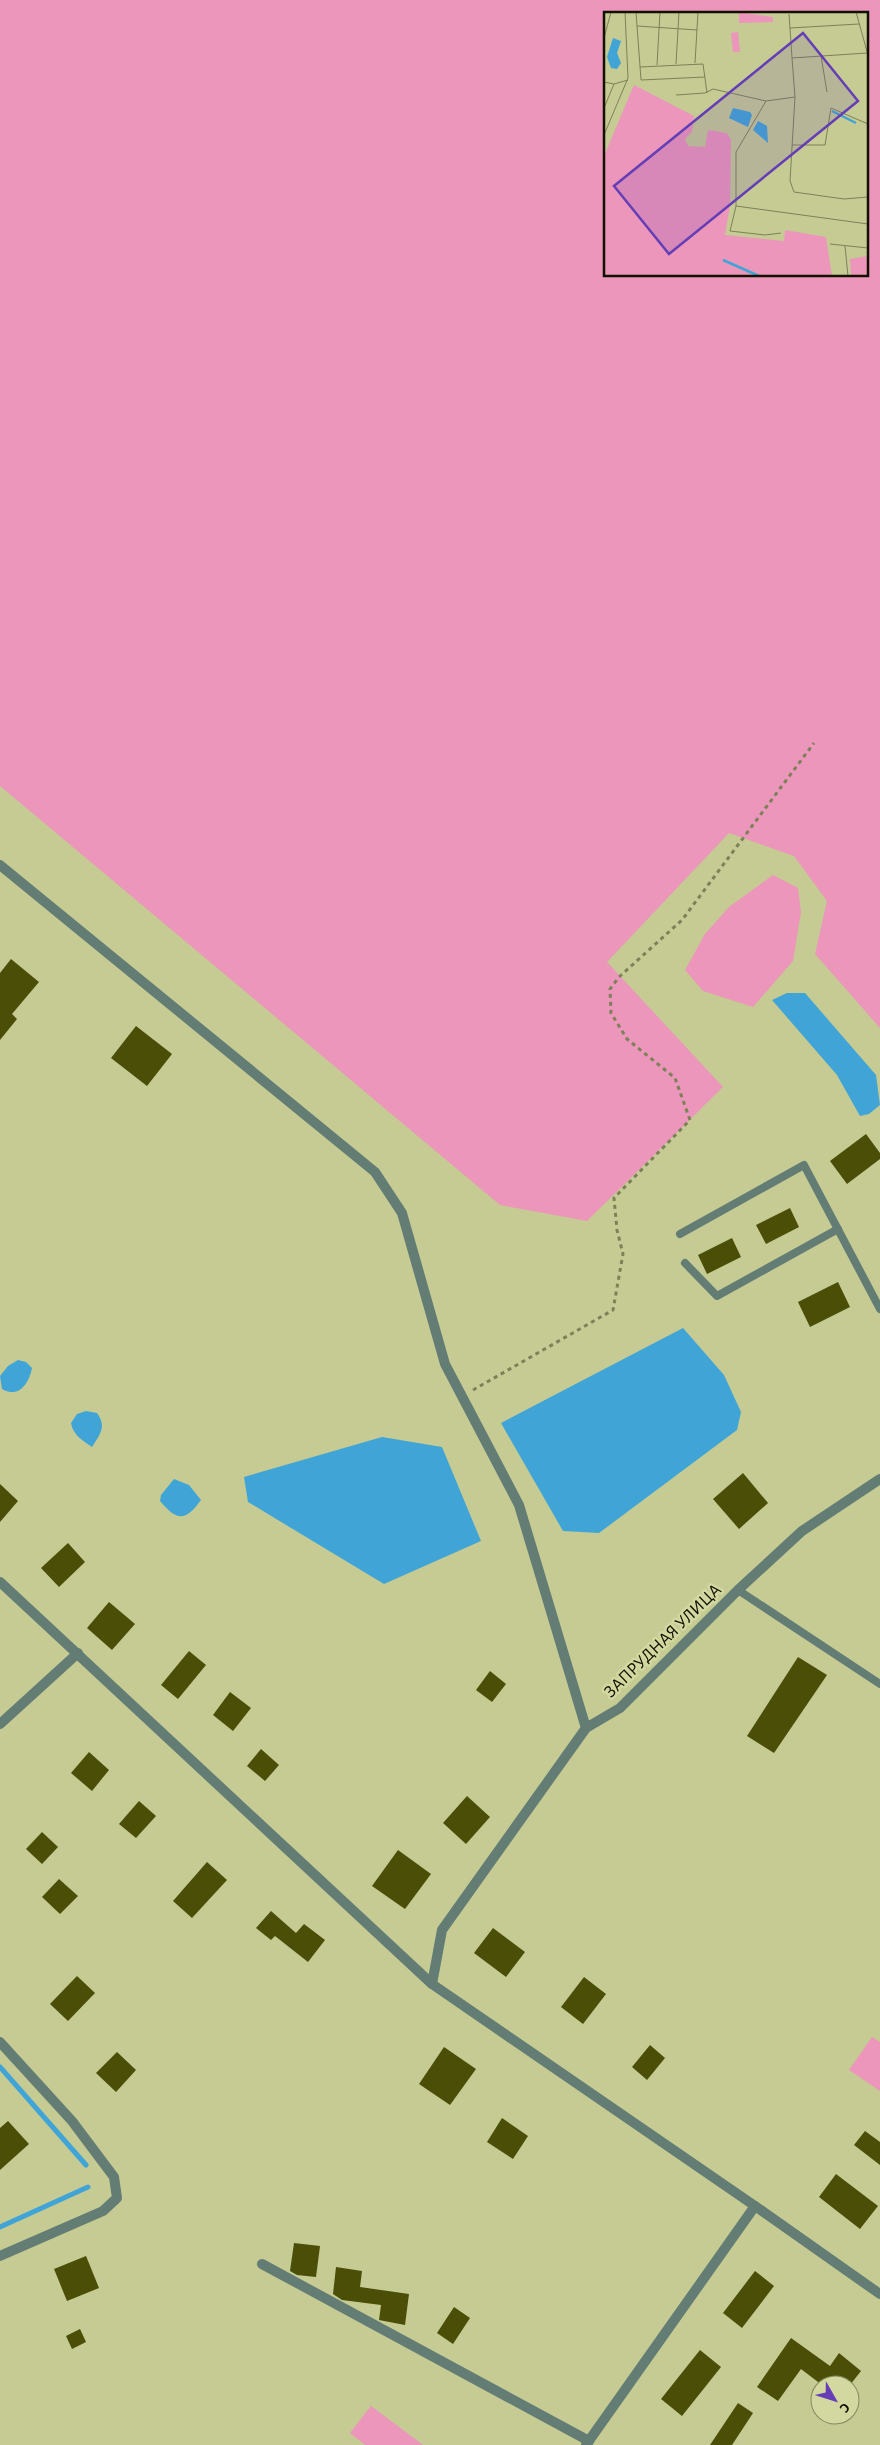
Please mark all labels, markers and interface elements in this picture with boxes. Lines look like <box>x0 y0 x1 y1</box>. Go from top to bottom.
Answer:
inset map <box>604 12 868 276</box>
street label: ЗАПРУДНАЯ УЛИЦА <box>601 1580 725 1701</box>
north arrow <box>810 2375 860 2425</box>
text: С <box>836 2400 852 2415</box>

